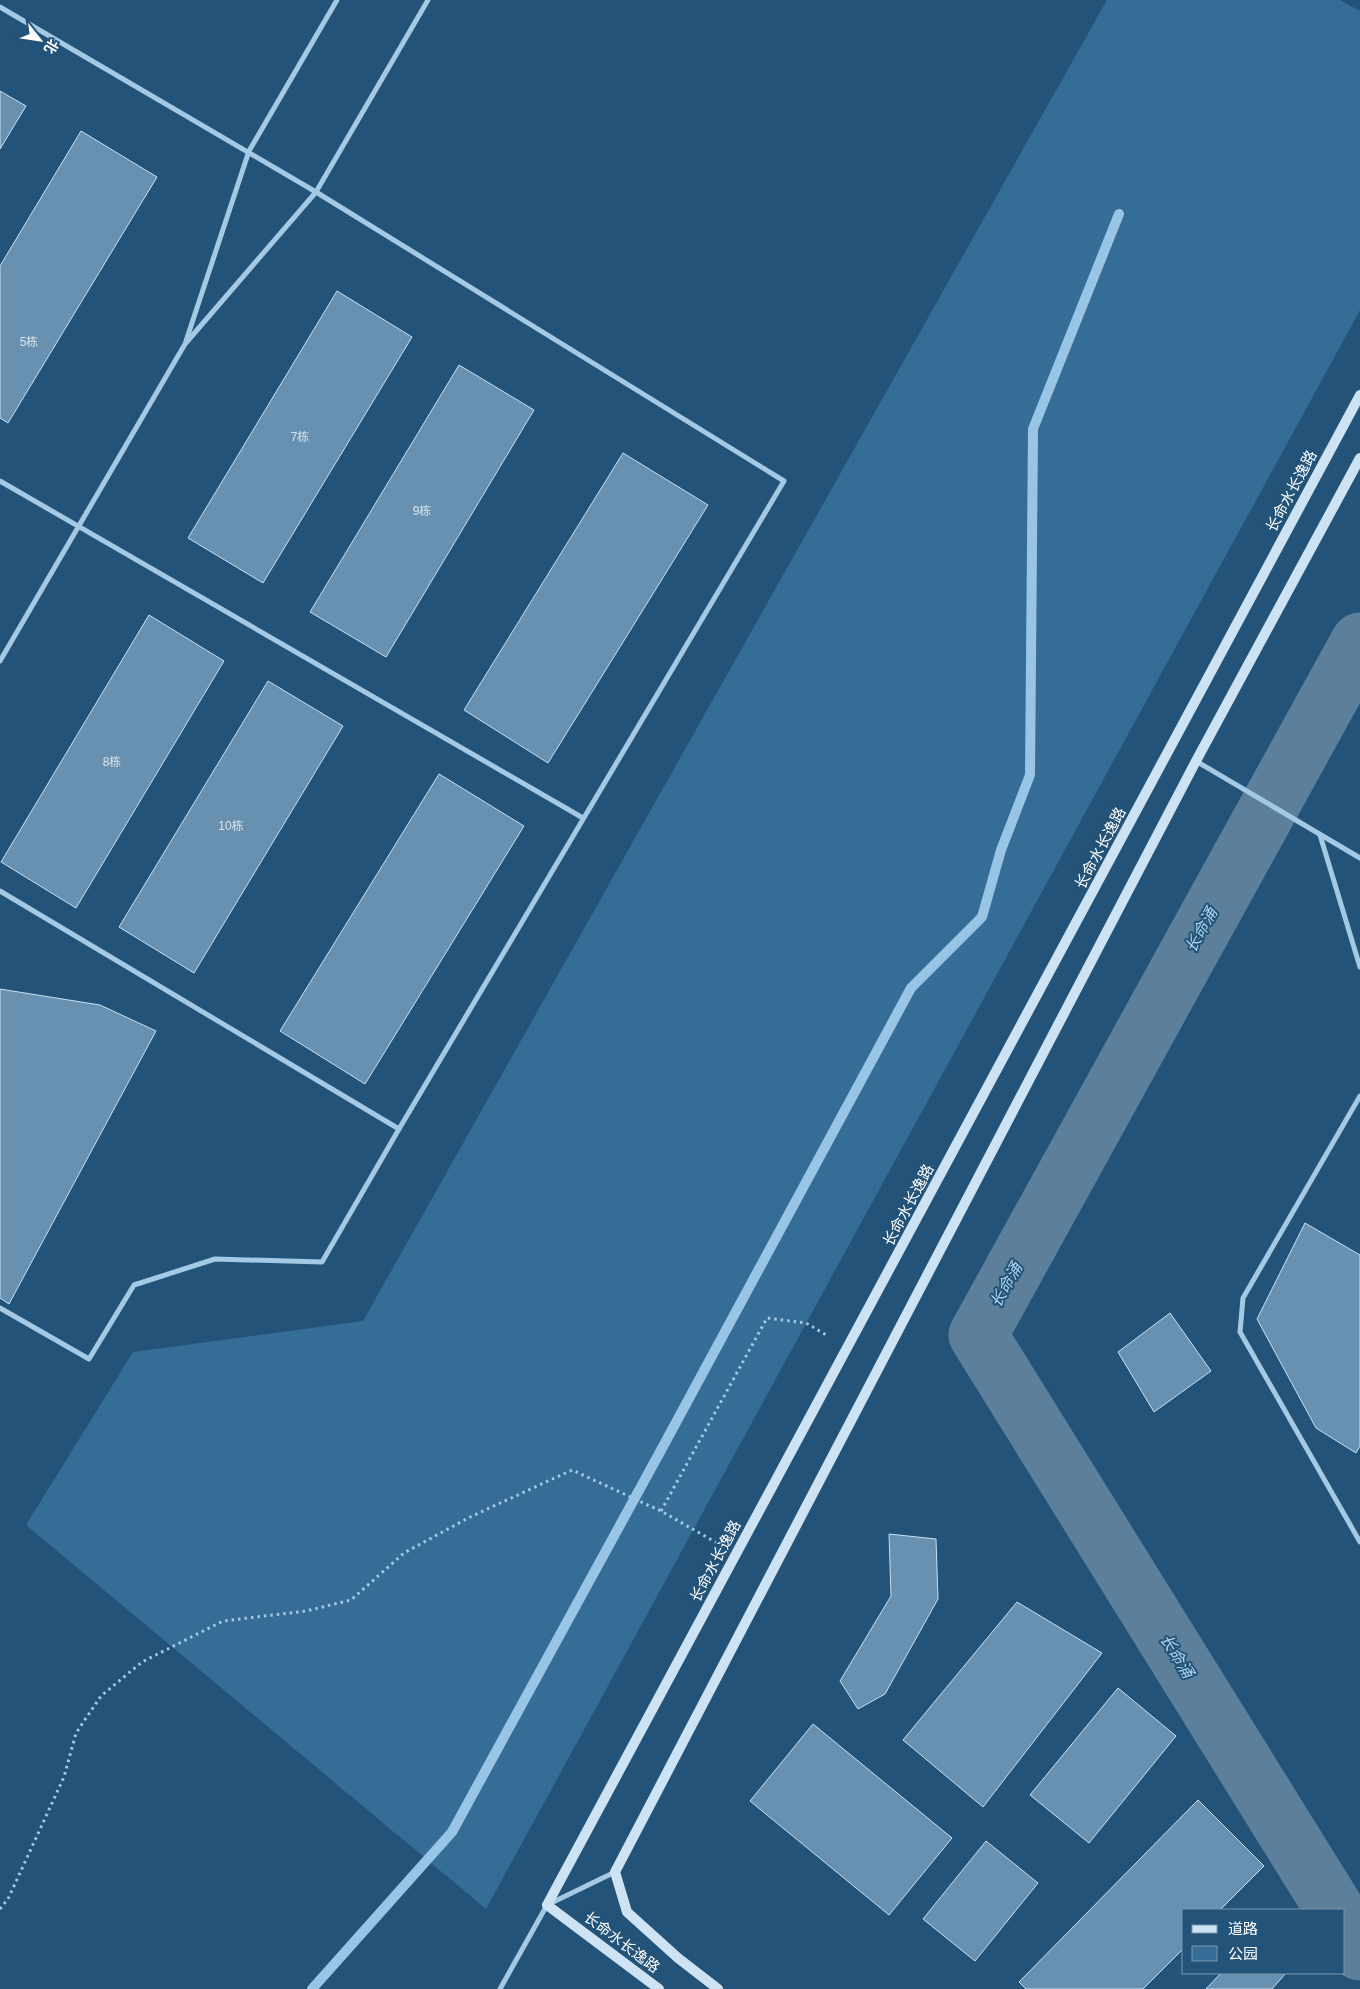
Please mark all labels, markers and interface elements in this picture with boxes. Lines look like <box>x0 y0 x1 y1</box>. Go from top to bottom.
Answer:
north arrow <box>15 15 65 65</box>
text: 北 <box>41 36 62 57</box>
house number: 5栋 <box>20 335 38 349</box>
house number: 7栋 <box>291 430 309 444</box>
street label: 长命水长逸路 <box>1262 447 1320 535</box>
house number: 9栋 <box>413 504 431 518</box>
house number: 8栋 <box>103 755 121 769</box>
street label: 长命水长逸路 <box>1071 804 1129 892</box>
house number: 10栋 <box>218 819 244 833</box>
water label: 长命涌 <box>1182 903 1221 955</box>
street label: 长命水长逸路 <box>879 1161 937 1249</box>
water label: 长命涌 <box>987 1258 1026 1310</box>
street label: 长命水长逸路 <box>686 1517 744 1605</box>
water label: 长命涌 <box>1157 1631 1198 1683</box>
street label: 长命水长逸路 <box>581 1908 663 1976</box>
legend <box>1182 1909 1345 1974</box>
text: 道路 <box>1228 1920 1258 1937</box>
text: 公园 <box>1228 1945 1258 1962</box>

